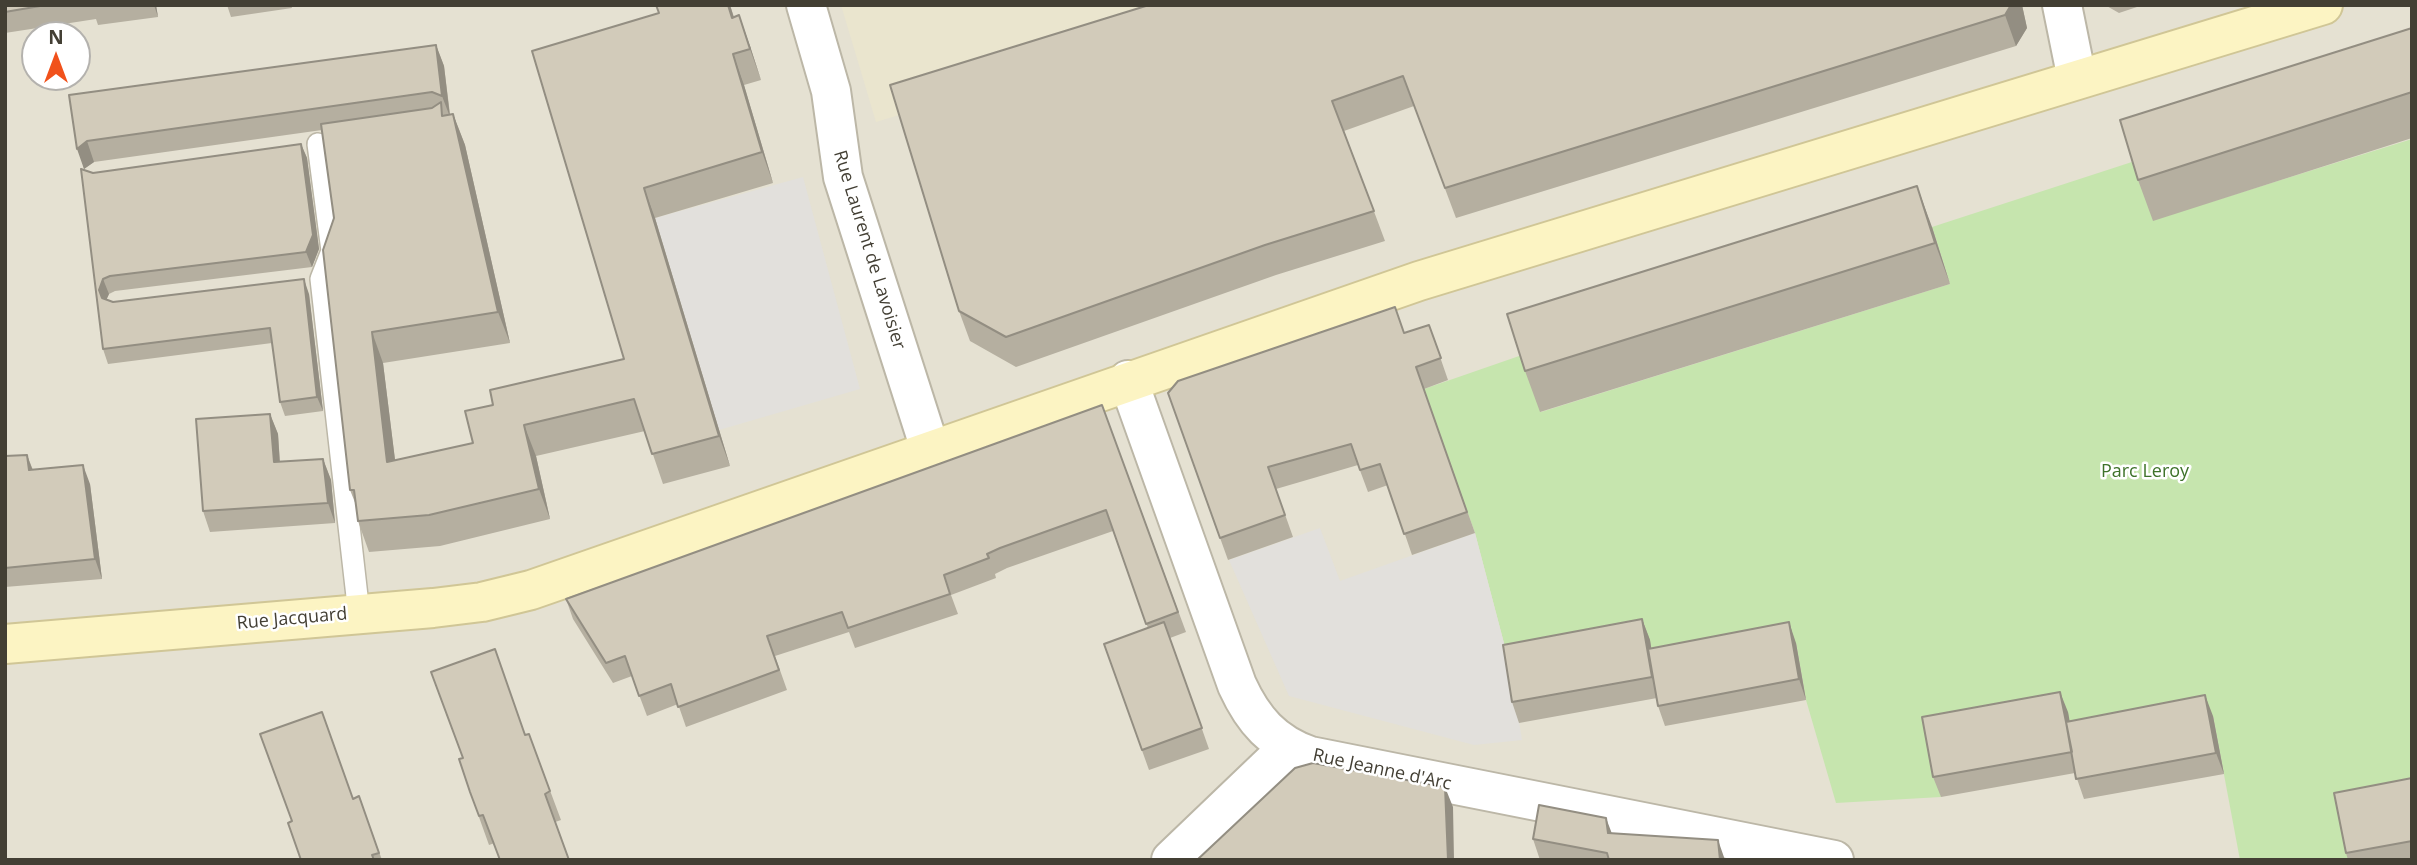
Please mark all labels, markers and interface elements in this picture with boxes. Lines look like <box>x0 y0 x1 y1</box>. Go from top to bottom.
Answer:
north arrow <box>21 21 91 91</box>
text: N <box>48 24 64 50</box>
street label: Rue Laurent de Lavoisier <box>828 148 910 352</box>
park label: Parc Leroy <box>2101 461 2189 483</box>
street label: Rue Jacquard <box>236 603 348 635</box>
street label: Rue Jeanne d'Arc <box>1311 745 1453 795</box>

